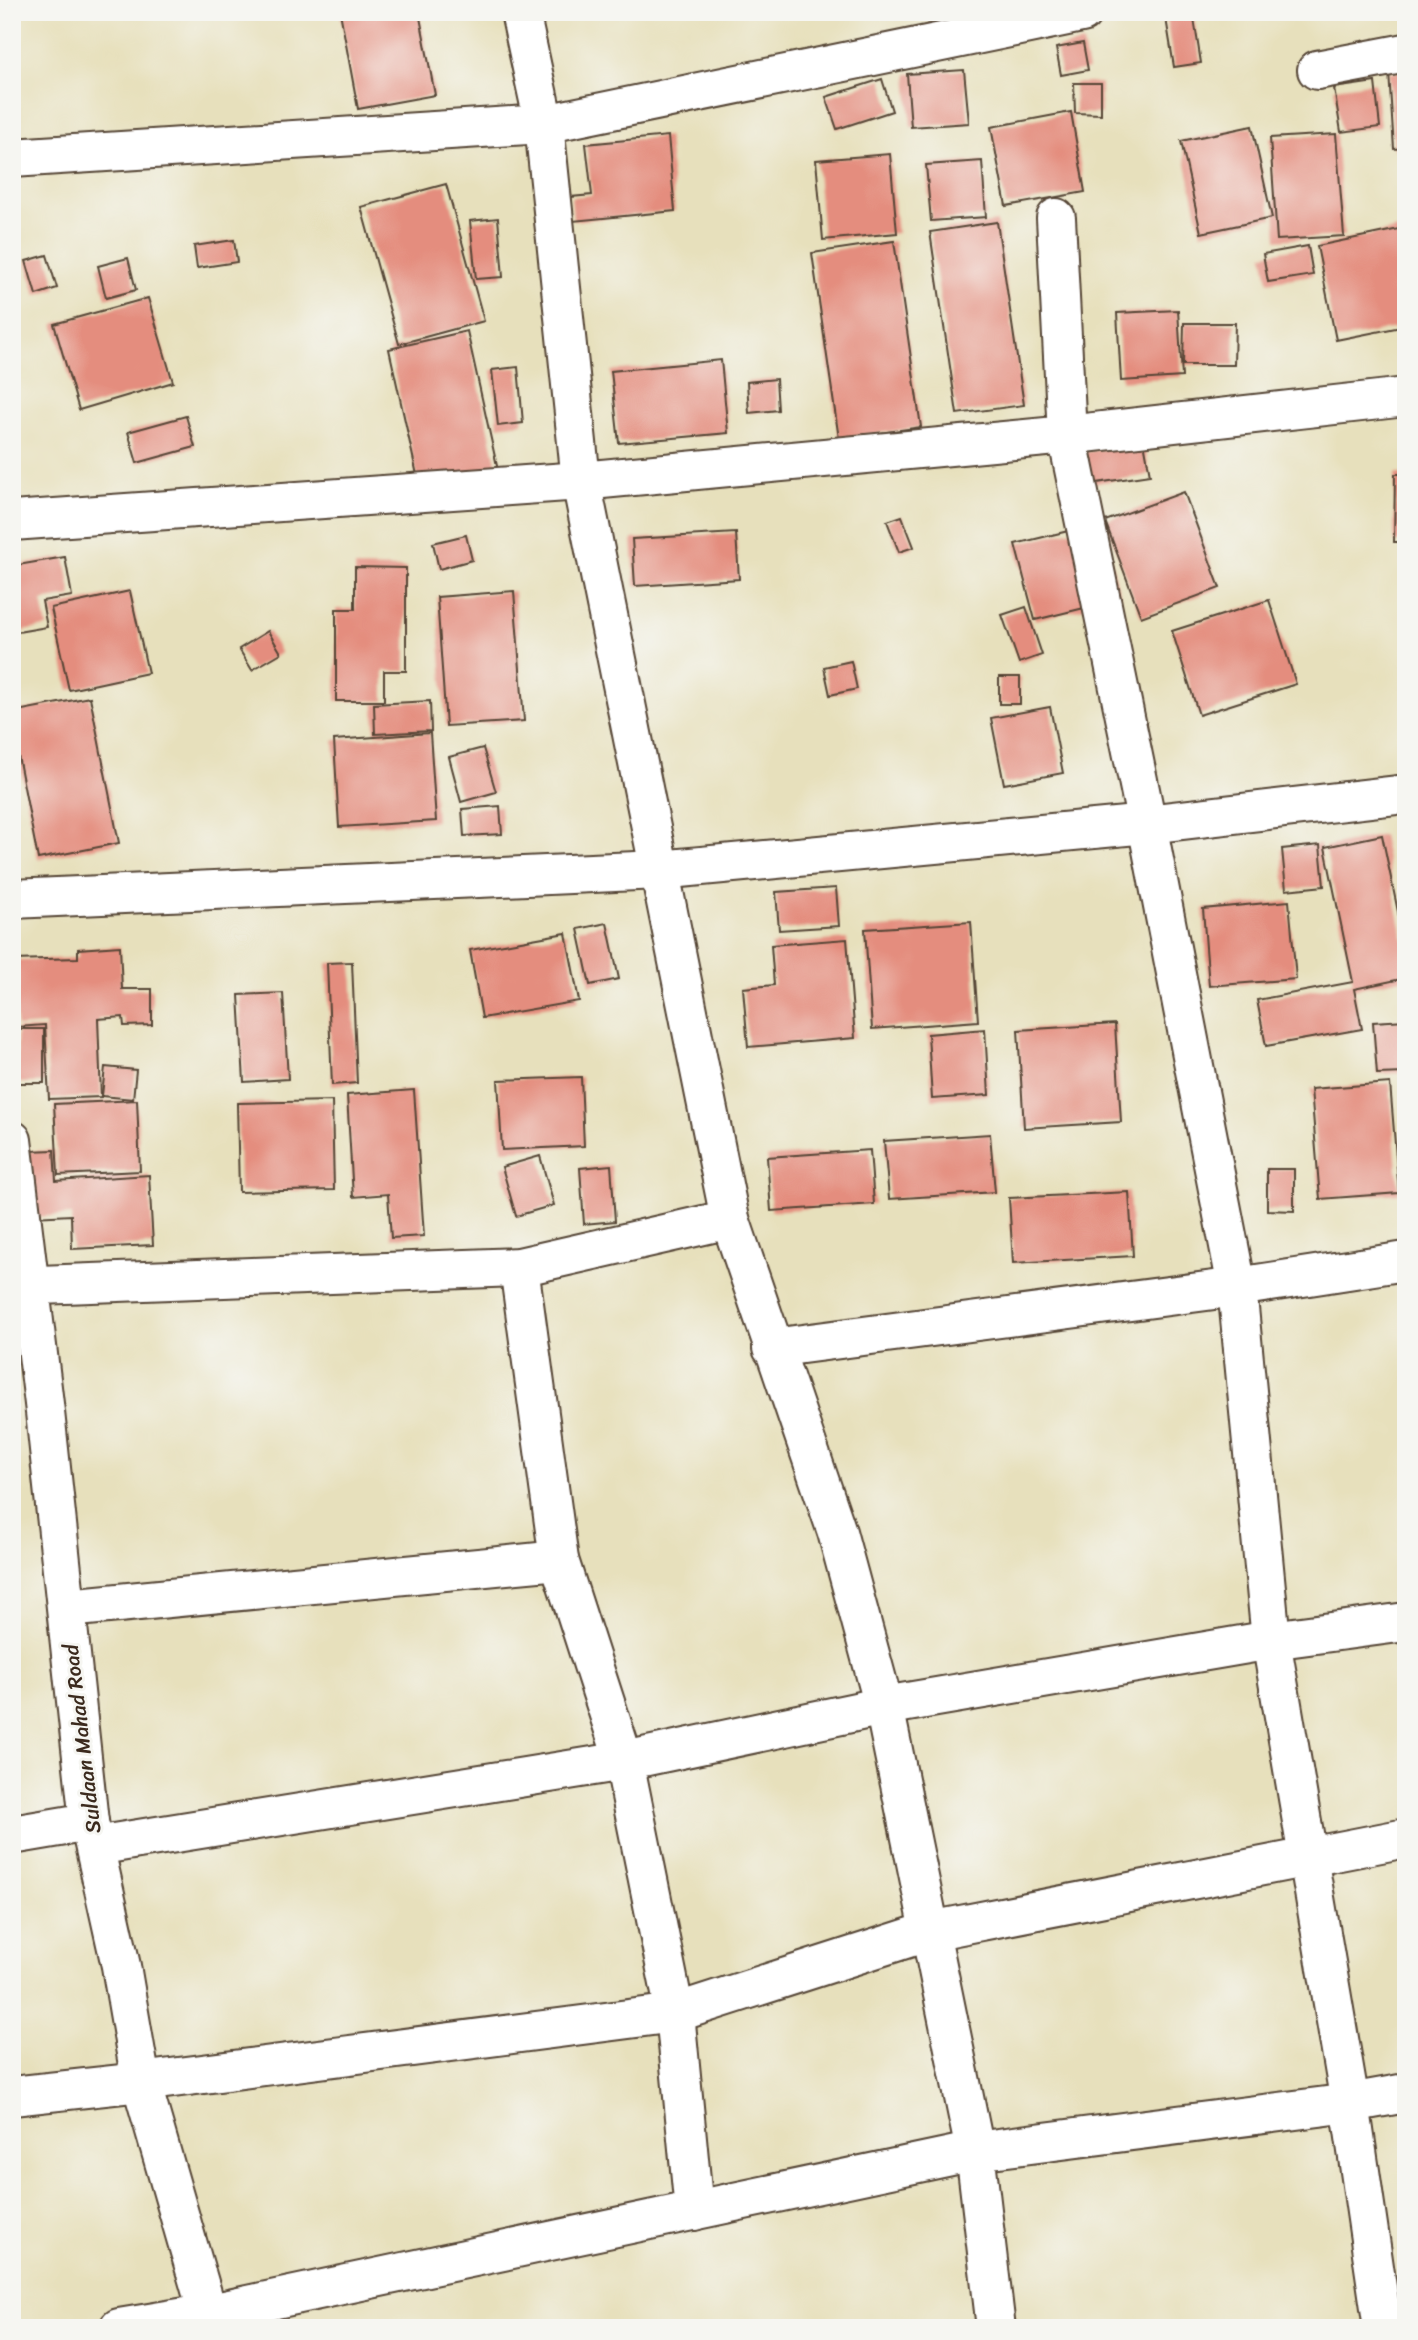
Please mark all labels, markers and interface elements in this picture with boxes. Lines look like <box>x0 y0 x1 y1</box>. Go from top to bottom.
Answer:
street label: Suldaan Mahad Road <box>51 1641 112 1836</box>

